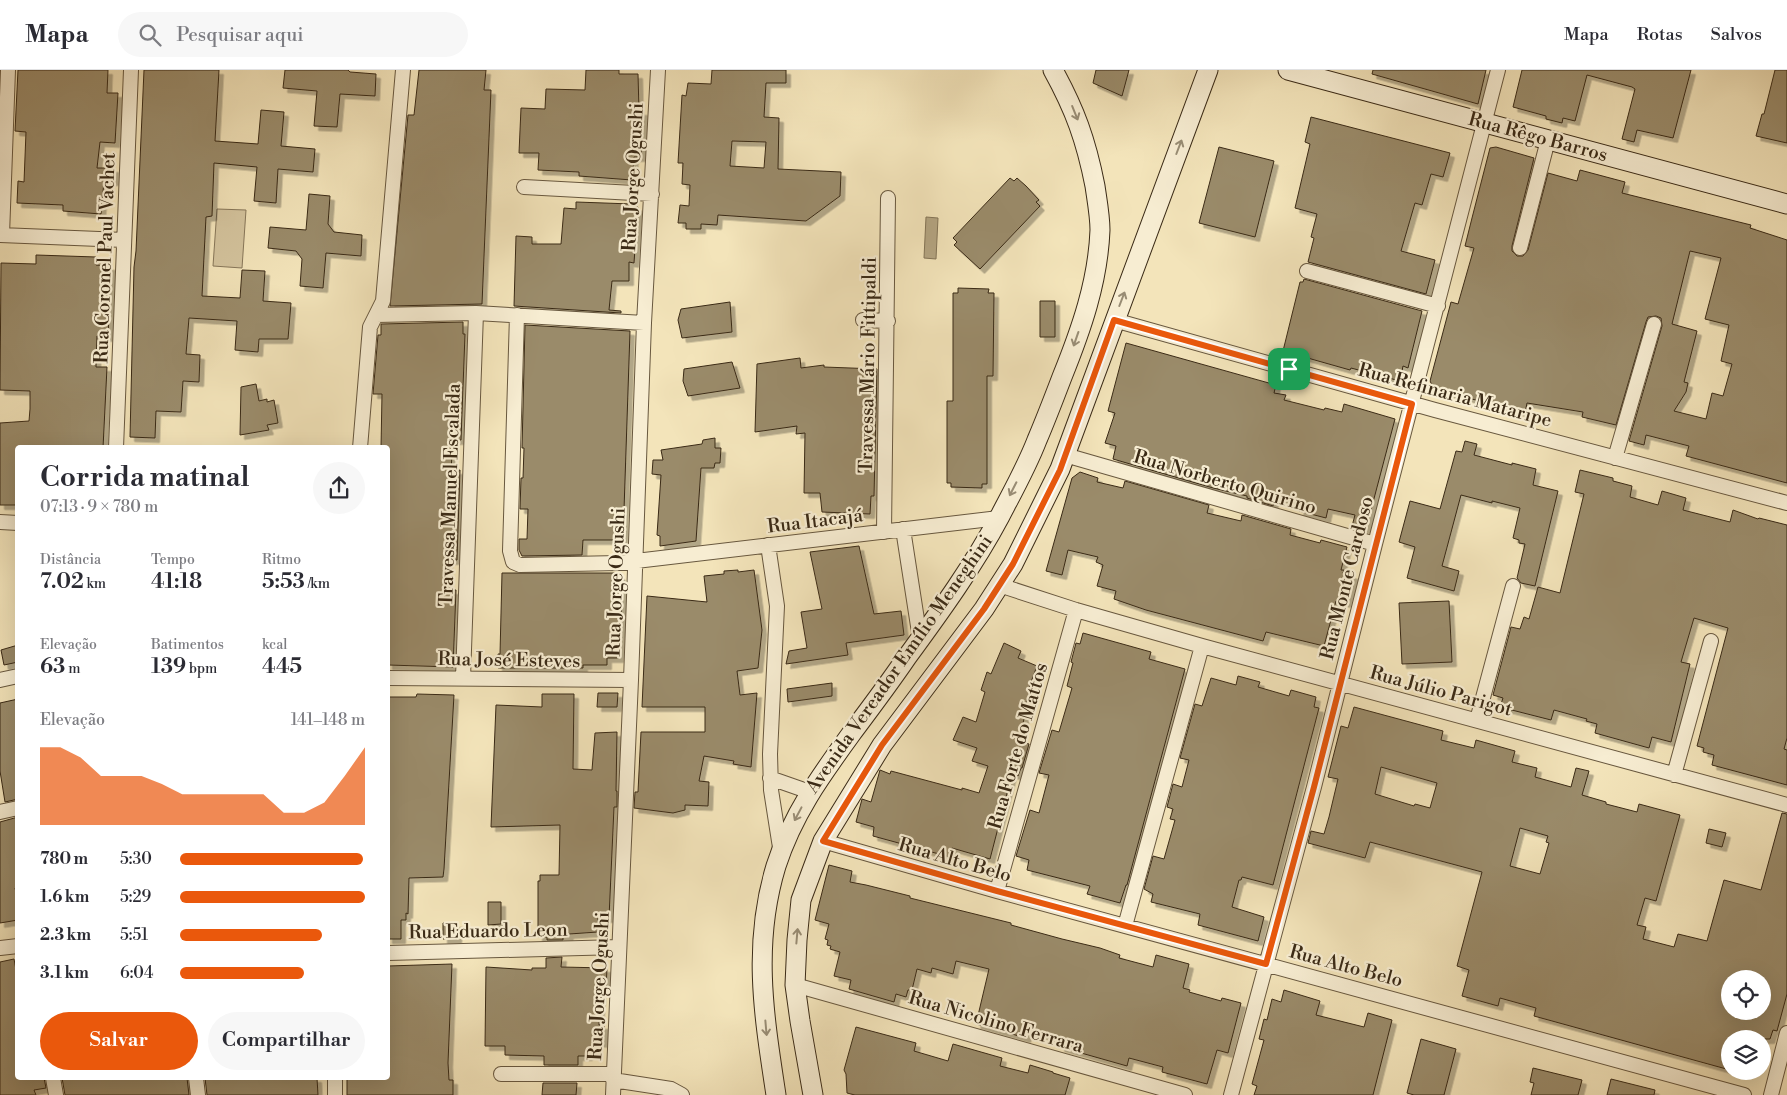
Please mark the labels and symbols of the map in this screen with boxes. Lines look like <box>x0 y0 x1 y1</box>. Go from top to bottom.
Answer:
street label: Rua Jorge Ogushi <box>617 102 649 252</box>
one-way arrow <box>1071 105 1080 120</box>
street label: Rua Rêgo Barros <box>1466 107 1610 167</box>
one-way arrow <box>1175 140 1185 155</box>
street label: Rua Coronel Paul Vachet <box>89 152 121 364</box>
street label: Travessa Mário Fittipaldi <box>854 257 882 473</box>
one-way arrow <box>1118 292 1127 307</box>
one-way arrow <box>1071 331 1080 347</box>
pin <box>1268 348 1310 390</box>
street label: Rua Refinaria Mataripe <box>1356 358 1554 432</box>
street label: Travessa Manuel Escalada <box>434 383 466 607</box>
street label: Rua Norberto Quirino <box>1131 444 1319 520</box>
one-way arrow <box>1008 481 1017 496</box>
street label: Rua Monte Cardoso <box>1315 494 1379 662</box>
street label: Rua Itacajá <box>766 503 865 539</box>
street label: Rua Jorge Ogushi <box>601 507 631 657</box>
street label: Avenida Vereador Emílio Meneghini <box>800 530 998 799</box>
street label: Rua José Esteves <box>437 647 581 673</box>
street label: Rua Forte do Mattos <box>983 660 1053 832</box>
street label: Rua Júlio Parigot <box>1367 660 1515 722</box>
one-way arrow <box>793 806 803 821</box>
street label: Rua Alto Belo <box>896 832 1014 888</box>
street label: Rua Jorge Ogushi <box>583 911 615 1061</box>
street label: Rua Eduardo Leon <box>408 918 568 944</box>
one-way arrow <box>792 928 802 944</box>
street label: Rua Alto Belo <box>1287 939 1405 993</box>
street label: Rua Nicolino Ferrara <box>906 986 1087 1059</box>
one-way arrow <box>761 1020 771 1036</box>

